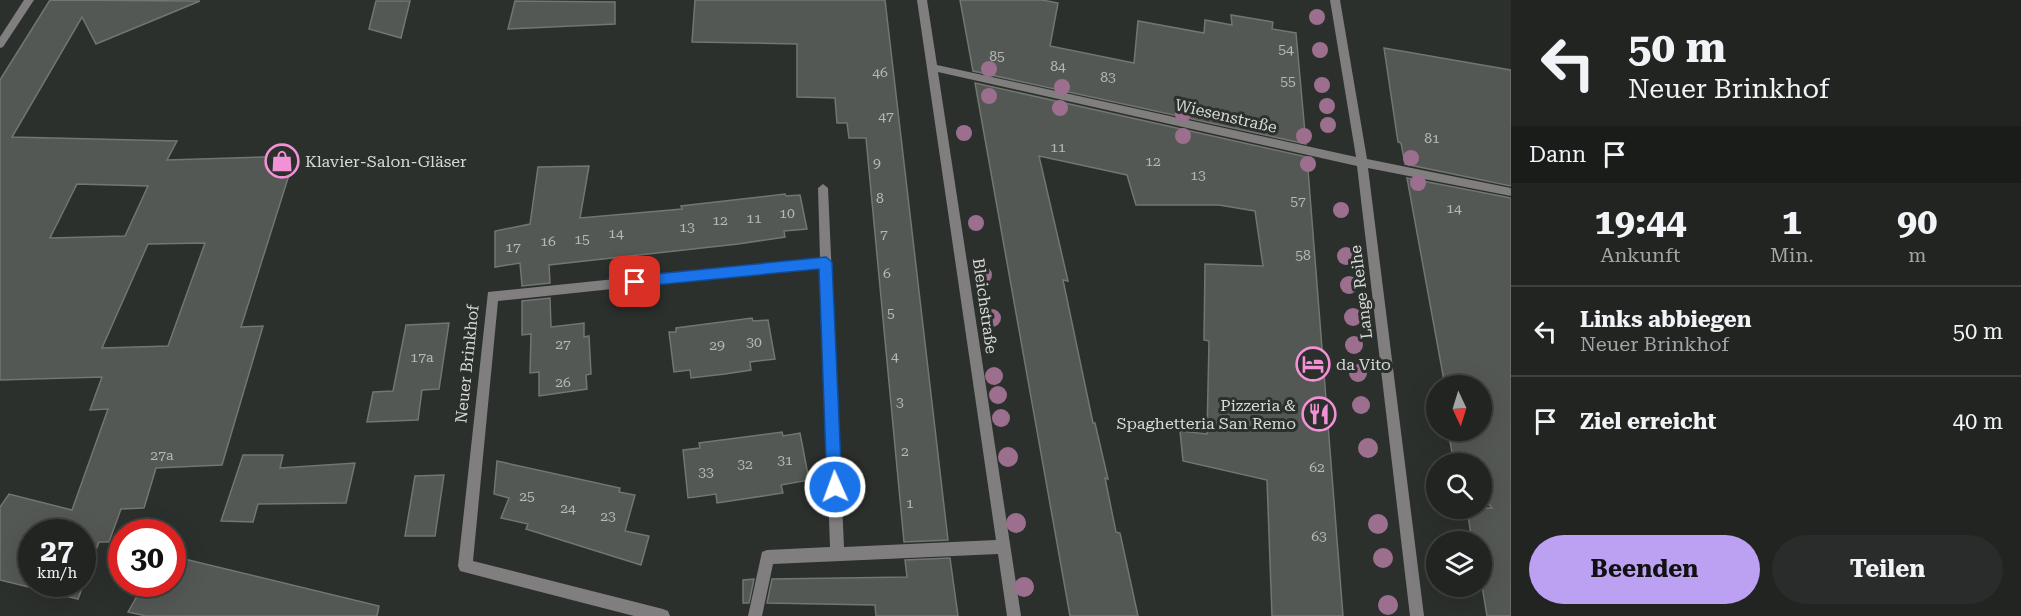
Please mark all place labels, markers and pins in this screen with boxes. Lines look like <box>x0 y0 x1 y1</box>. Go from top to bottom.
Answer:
shop icon: Klavier-Salon-Gläser <box>264 143 300 179</box>
place label: Klavier-Salon-Gläser <box>305 152 467 171</box>
pin <box>609 256 660 307</box>
hotel icon: da Vito <box>1295 346 1331 382</box>
place label: da Vito <box>1336 355 1391 374</box>
place label: Pizzeria & Spaghetteria San Remo <box>1117 396 1296 433</box>
restaurant icon: Pizzeria & Spaghetteria San Remo <box>1301 396 1337 432</box>

